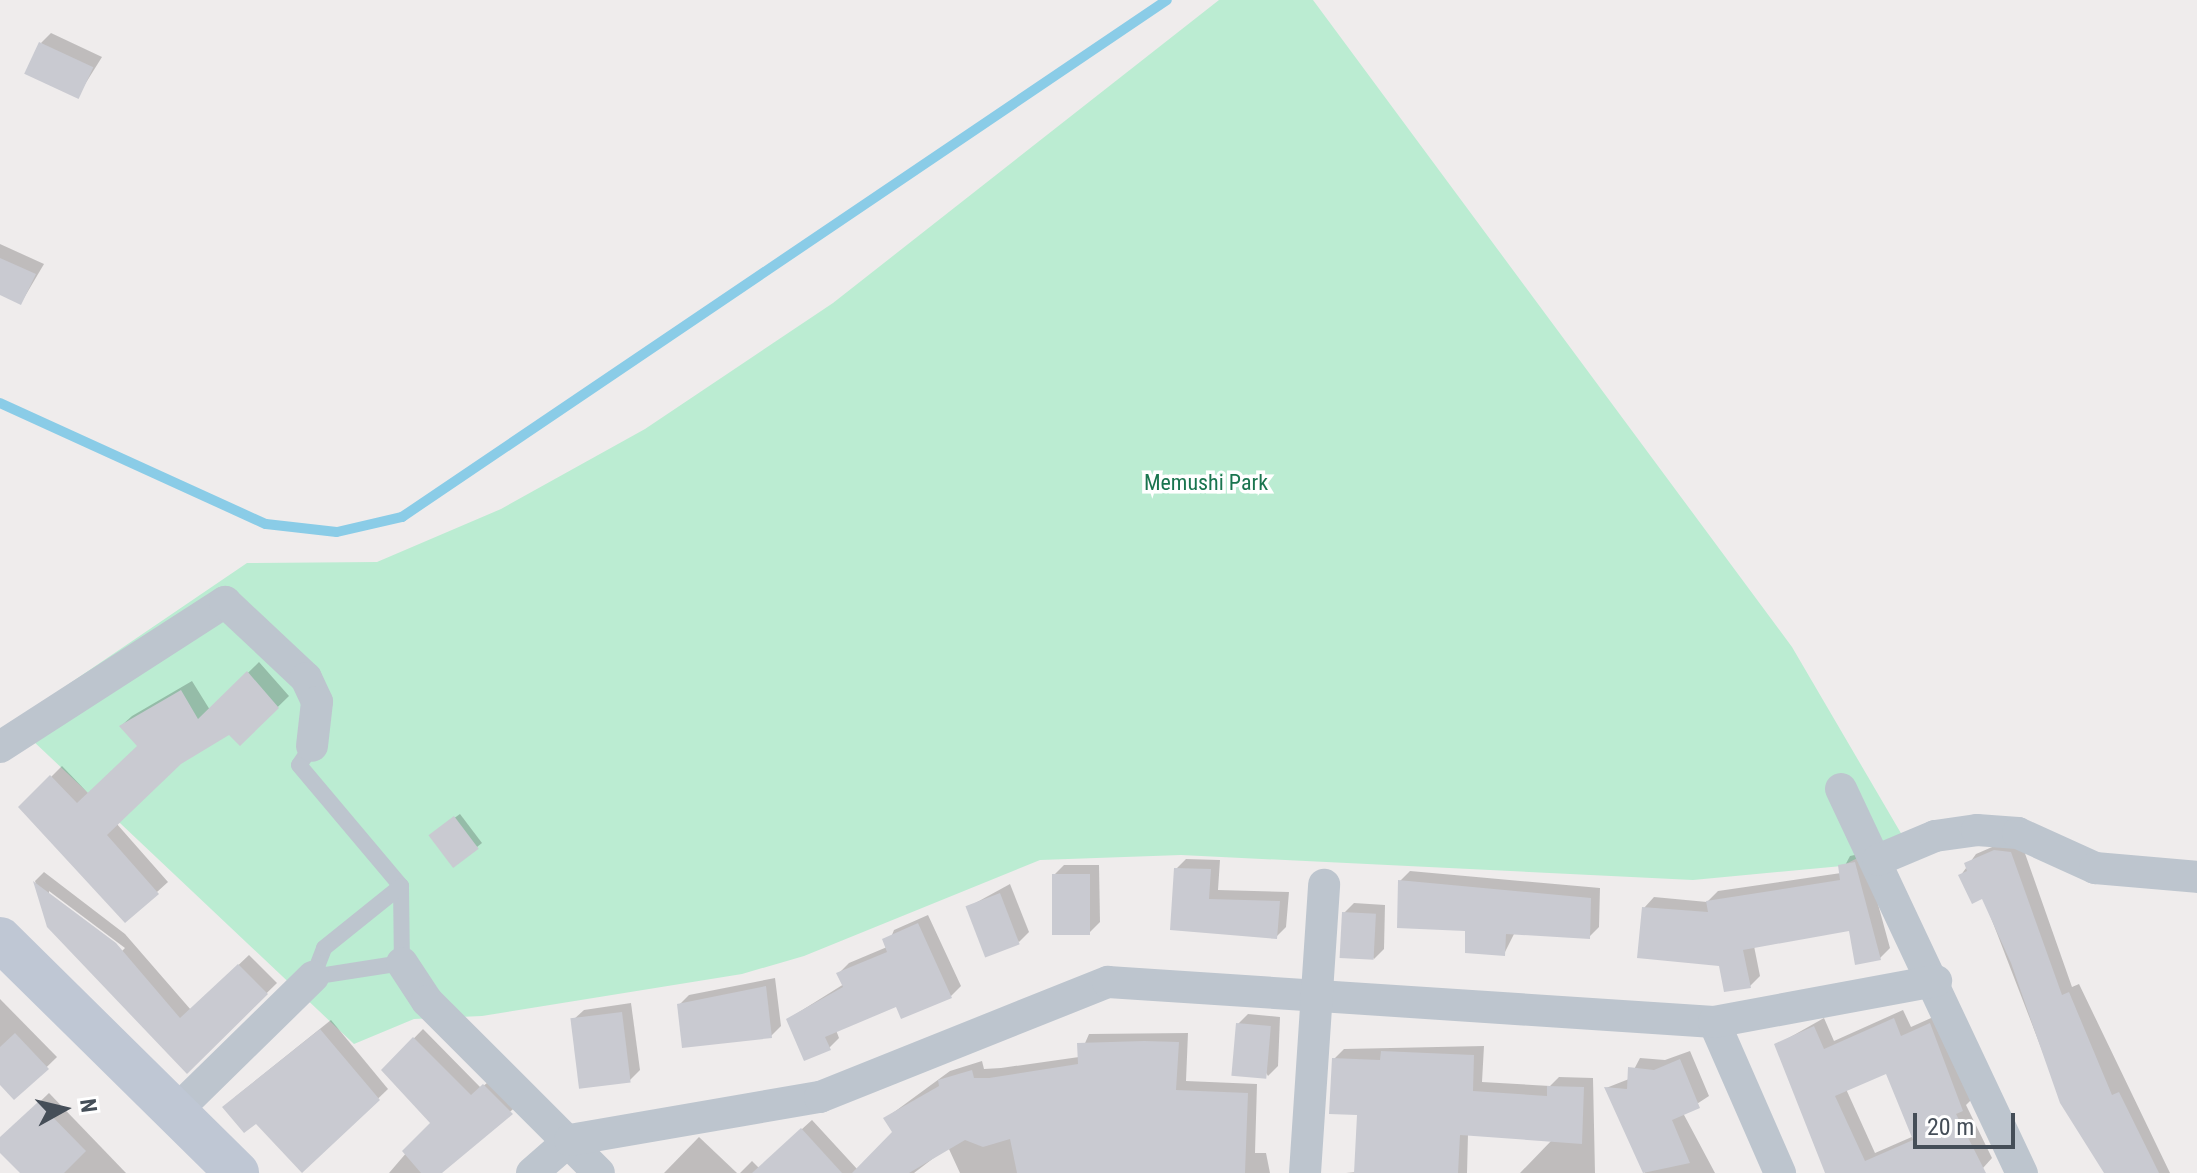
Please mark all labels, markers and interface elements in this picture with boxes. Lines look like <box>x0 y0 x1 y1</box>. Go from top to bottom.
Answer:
park label: Memushi Park <box>1144 470 1268 496</box>
north arrow <box>24 1069 104 1149</box>
text: N <box>75 1097 102 1114</box>
scale bar <box>1917 1097 2019 1147</box>
text: 20 m <box>1927 1113 1974 1141</box>

